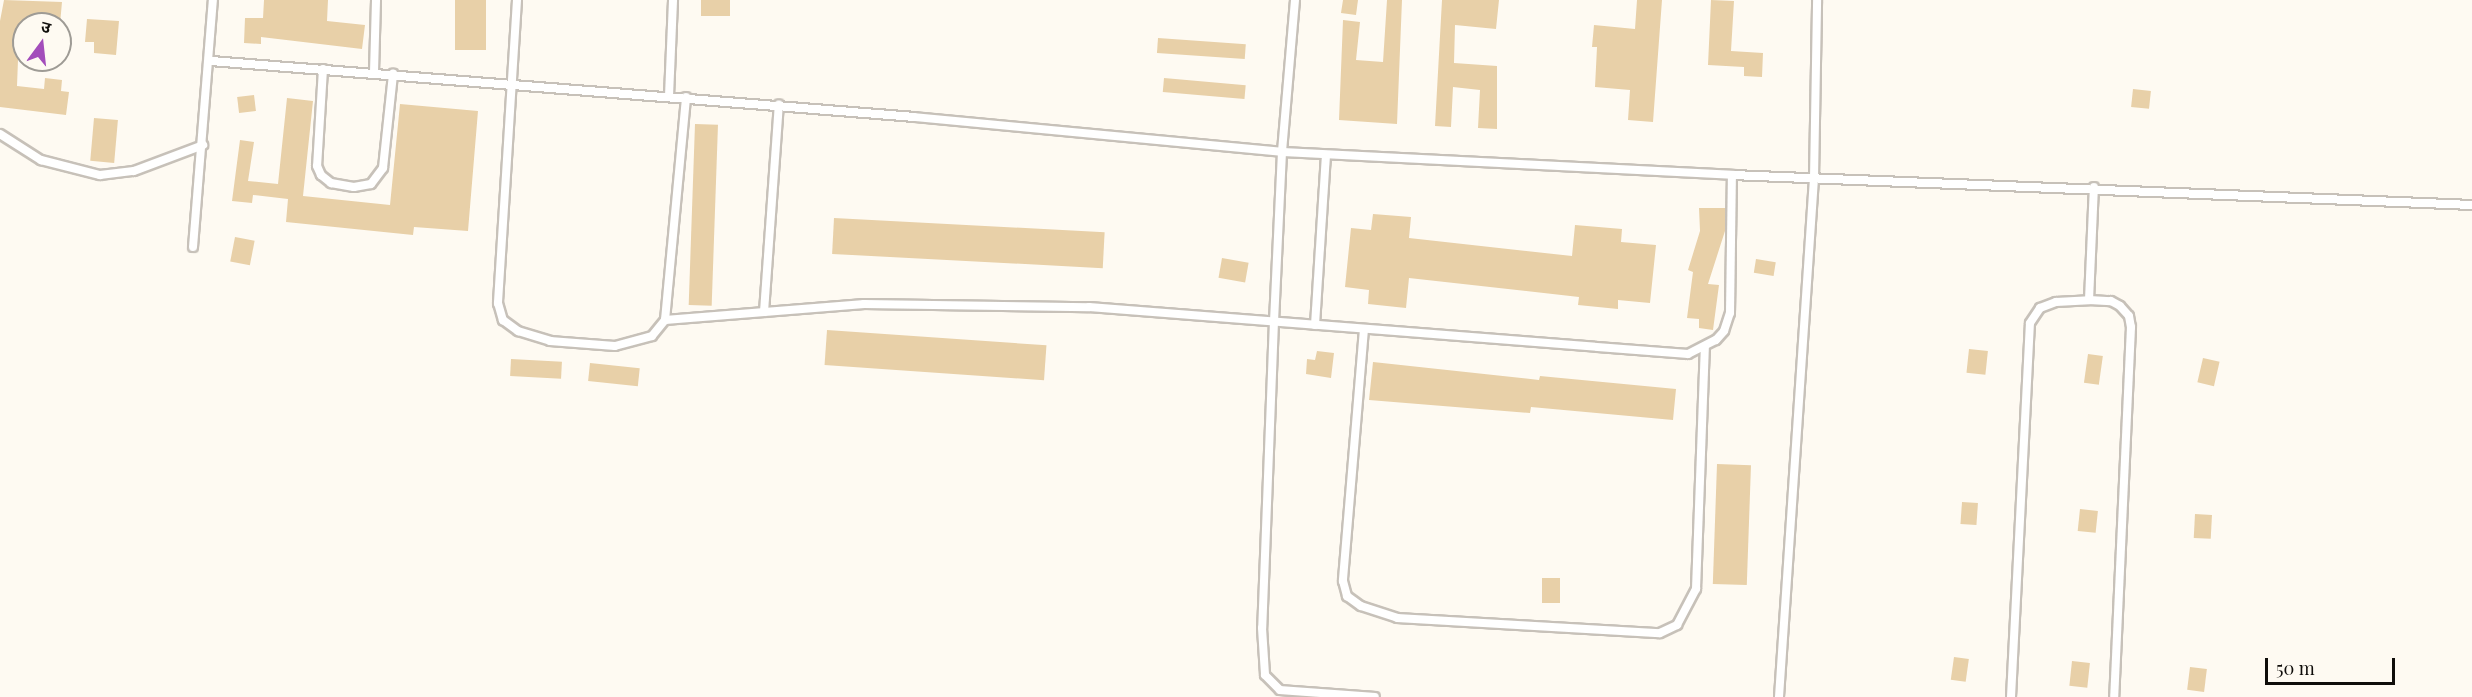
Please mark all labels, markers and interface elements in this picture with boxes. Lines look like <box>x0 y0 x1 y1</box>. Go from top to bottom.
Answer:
north arrow <box>12 12 72 72</box>
text: उ <box>39 15 54 37</box>
scale bar <box>2268 646 2398 684</box>
text: 50 m <box>2276 656 2315 680</box>

